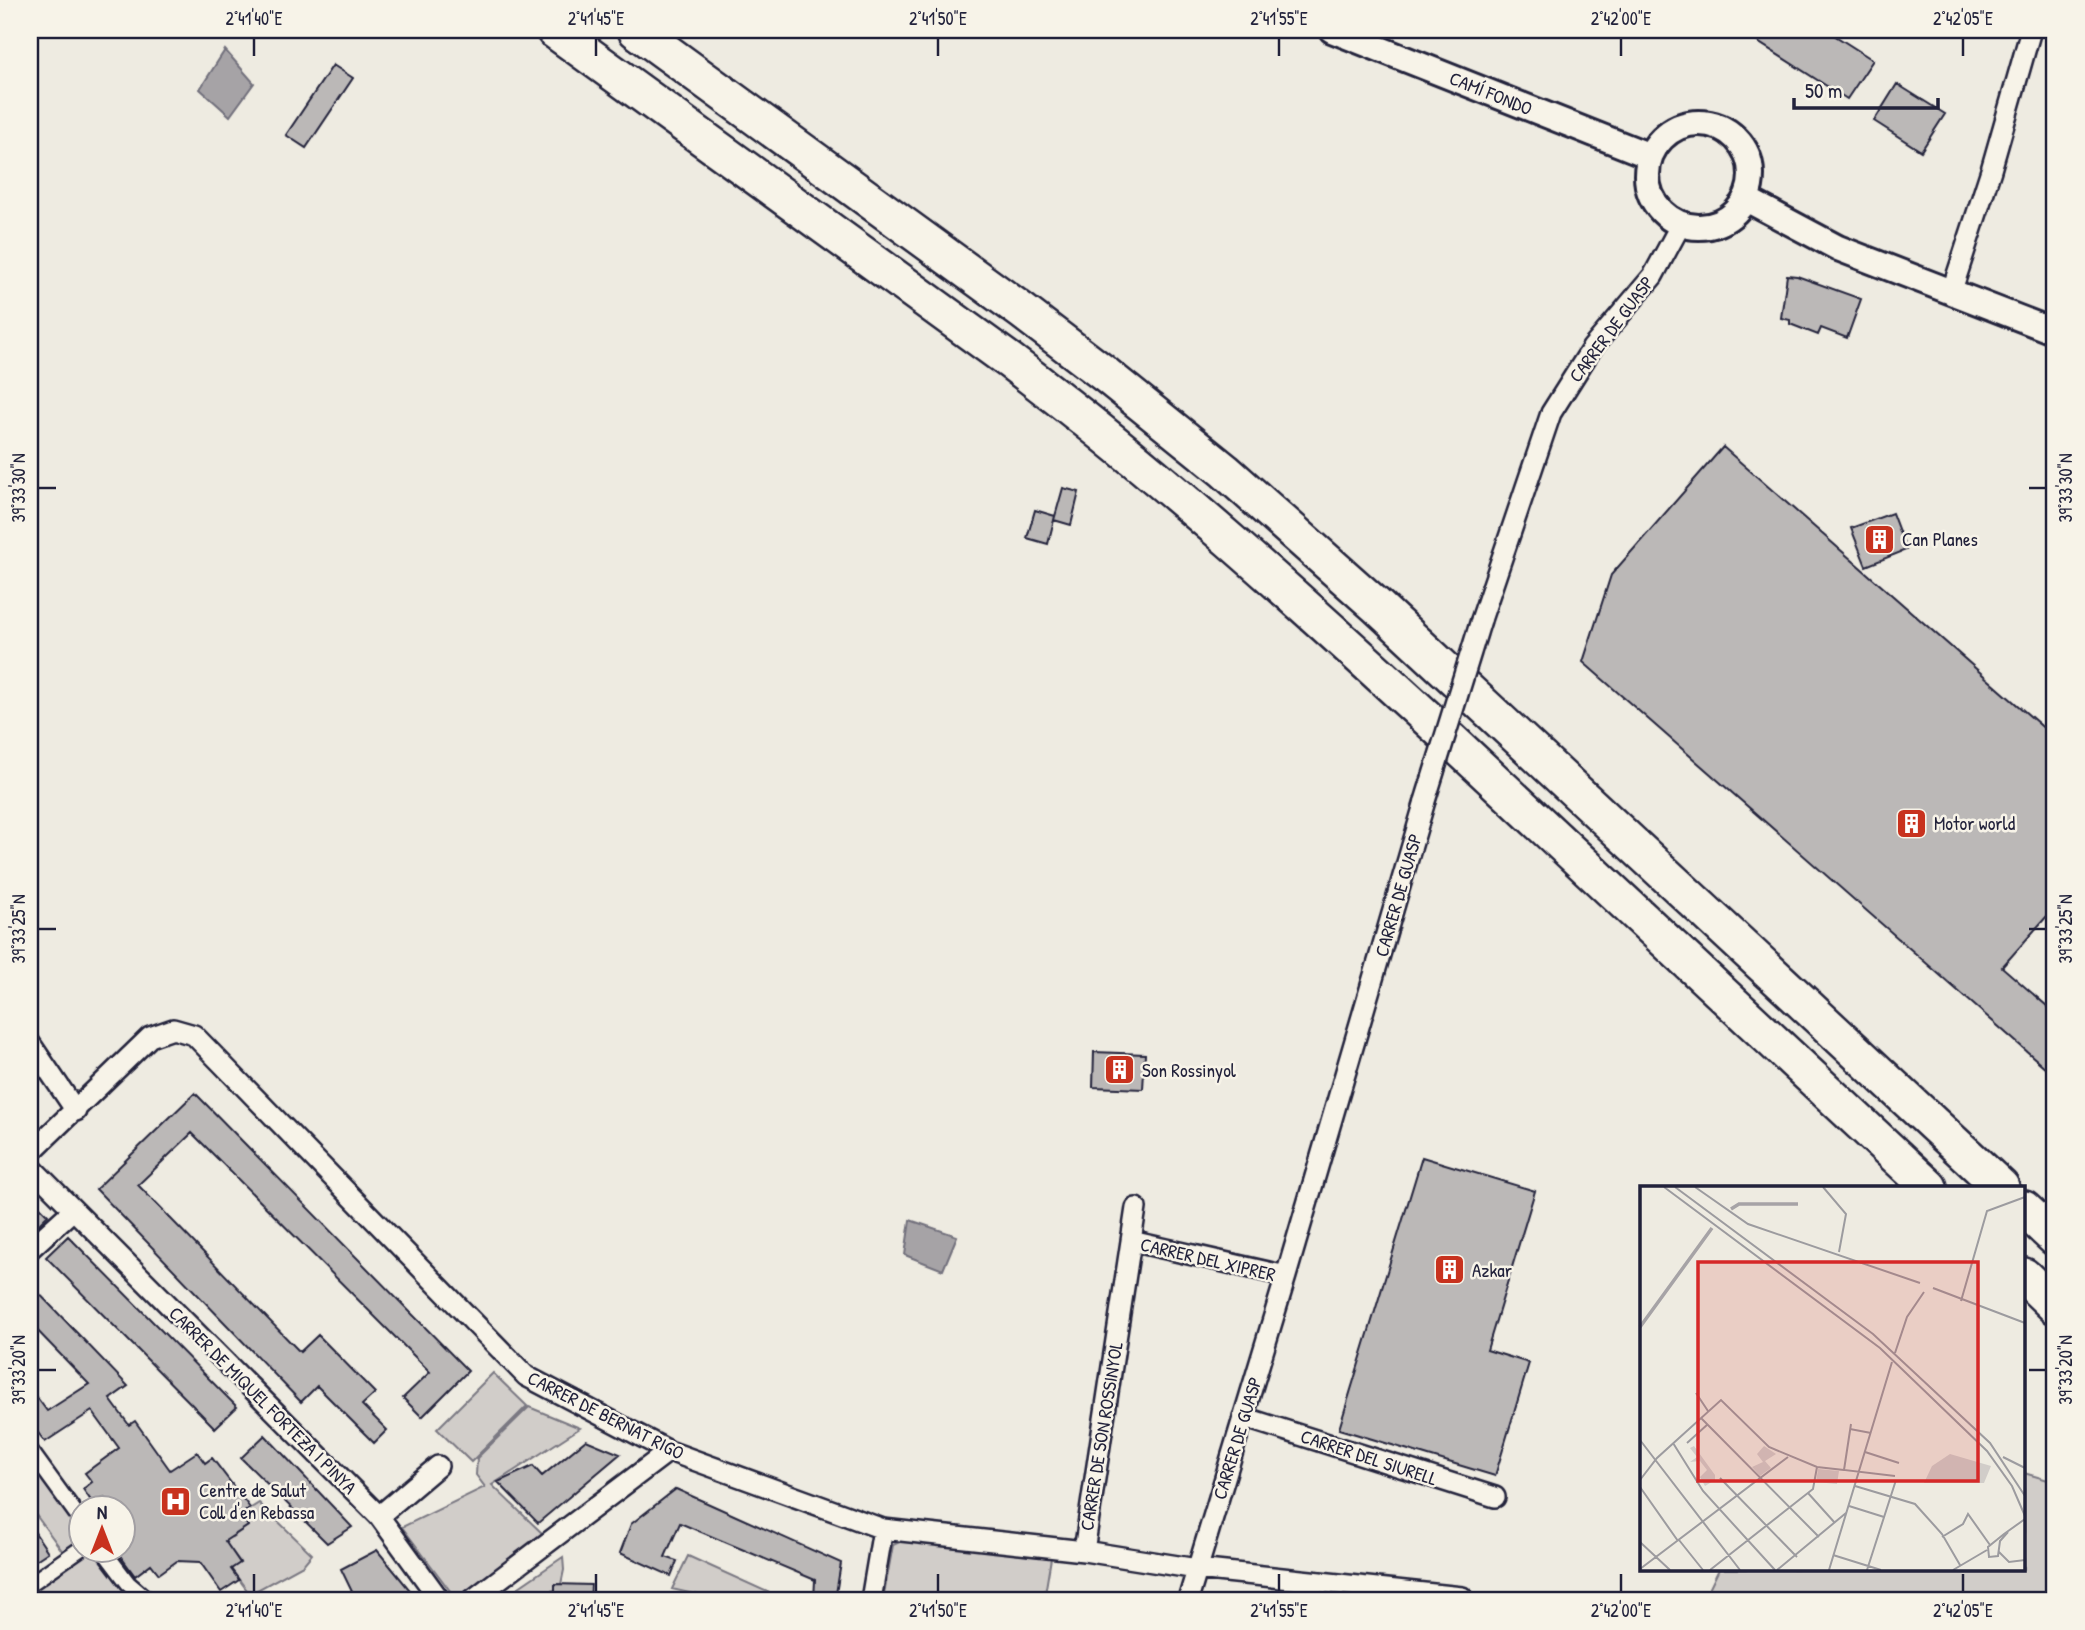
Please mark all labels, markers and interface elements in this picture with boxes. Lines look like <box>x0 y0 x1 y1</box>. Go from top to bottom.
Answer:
text: 2°41'40"E <box>225 6 283 31</box>
text: 2°41'45"E <box>568 6 624 31</box>
text: 2°41'50"E <box>909 6 967 31</box>
text: 2°41'55"E <box>1250 6 1308 31</box>
text: 2°42'00"E <box>1591 6 1651 31</box>
text: 2°42'05"E <box>1933 6 1993 31</box>
street label: CAMÍ FONDO <box>1446 65 1536 121</box>
scale bar <box>1794 66 1938 110</box>
text: 50 m <box>1805 76 1842 105</box>
street label: CARRER DE GUASP <box>1562 271 1660 387</box>
text: 39°33'30"N <box>6 453 31 523</box>
text: 39°33'30"N <box>2053 453 2078 523</box>
building icon: Can Planes <box>1862 522 1896 556</box>
place label: Can Planes <box>1902 526 1978 552</box>
building icon: Motor world <box>1894 806 1928 840</box>
place label: Motor world <box>1934 810 2016 836</box>
street label: CARRER DE GUASP <box>1368 830 1428 960</box>
text: 39°33'25"N <box>6 895 31 964</box>
text: 39°33'25"N <box>2053 895 2078 964</box>
building icon: Son Rossinyol <box>1102 1053 1136 1087</box>
place label: Son Rossinyol <box>1142 1057 1237 1083</box>
inset map <box>1640 1186 2025 1570</box>
street label: CARRER DEL XIPRER <box>1138 1231 1278 1287</box>
building icon: Azkar <box>1432 1253 1466 1287</box>
place label: Azkar <box>1472 1257 1513 1283</box>
street label: CARRER DE MIQUEL FORTEZA I PINYA <box>163 1300 363 1500</box>
text: 39°33'20"N <box>6 1335 31 1405</box>
text: 39°33'20"N <box>2053 1335 2078 1405</box>
street label: CARRER DE SON ROSSINYOL <box>1073 1340 1129 1532</box>
street label: CARRER DE BERNAT RIGO <box>523 1364 689 1466</box>
street label: CARRER DE GUASP <box>1206 1374 1268 1502</box>
street label: CARRER DEL SIURELL <box>1297 1423 1441 1491</box>
place label: Centre de Salut Coll d'en Rebassa <box>199 1477 315 1525</box>
hospital icon: Centre de Salut Coll d'en Rebassa <box>159 1484 193 1518</box>
north arrow <box>66 1494 136 1564</box>
text: N <box>97 1499 107 1525</box>
text: 2°41'40"E <box>225 1598 283 1623</box>
text: 2°41'45"E <box>568 1598 624 1623</box>
text: 2°41'50"E <box>909 1598 967 1623</box>
text: 2°41'55"E <box>1250 1598 1308 1623</box>
text: 2°42'00"E <box>1591 1598 1651 1623</box>
text: 2°42'05"E <box>1933 1598 1993 1623</box>

